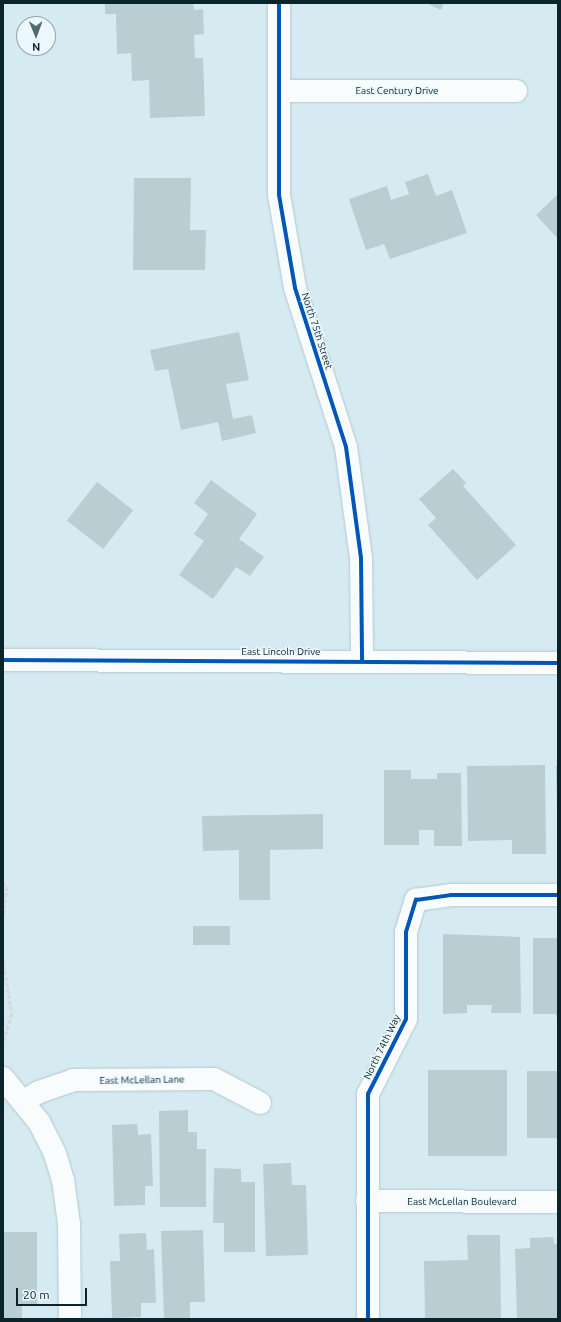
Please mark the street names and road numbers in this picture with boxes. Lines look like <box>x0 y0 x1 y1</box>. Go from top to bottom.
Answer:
street label: East Century Drive <box>355 85 439 97</box>
street label: North 75th Street <box>299 291 335 371</box>
street label: East Lincoln Drive <box>241 646 321 658</box>
street label: North 74th Way <box>361 1012 403 1082</box>
street label: East McLellan Lane <box>99 1073 185 1087</box>
street label: East McLellan Boulevard <box>407 1196 517 1208</box>

